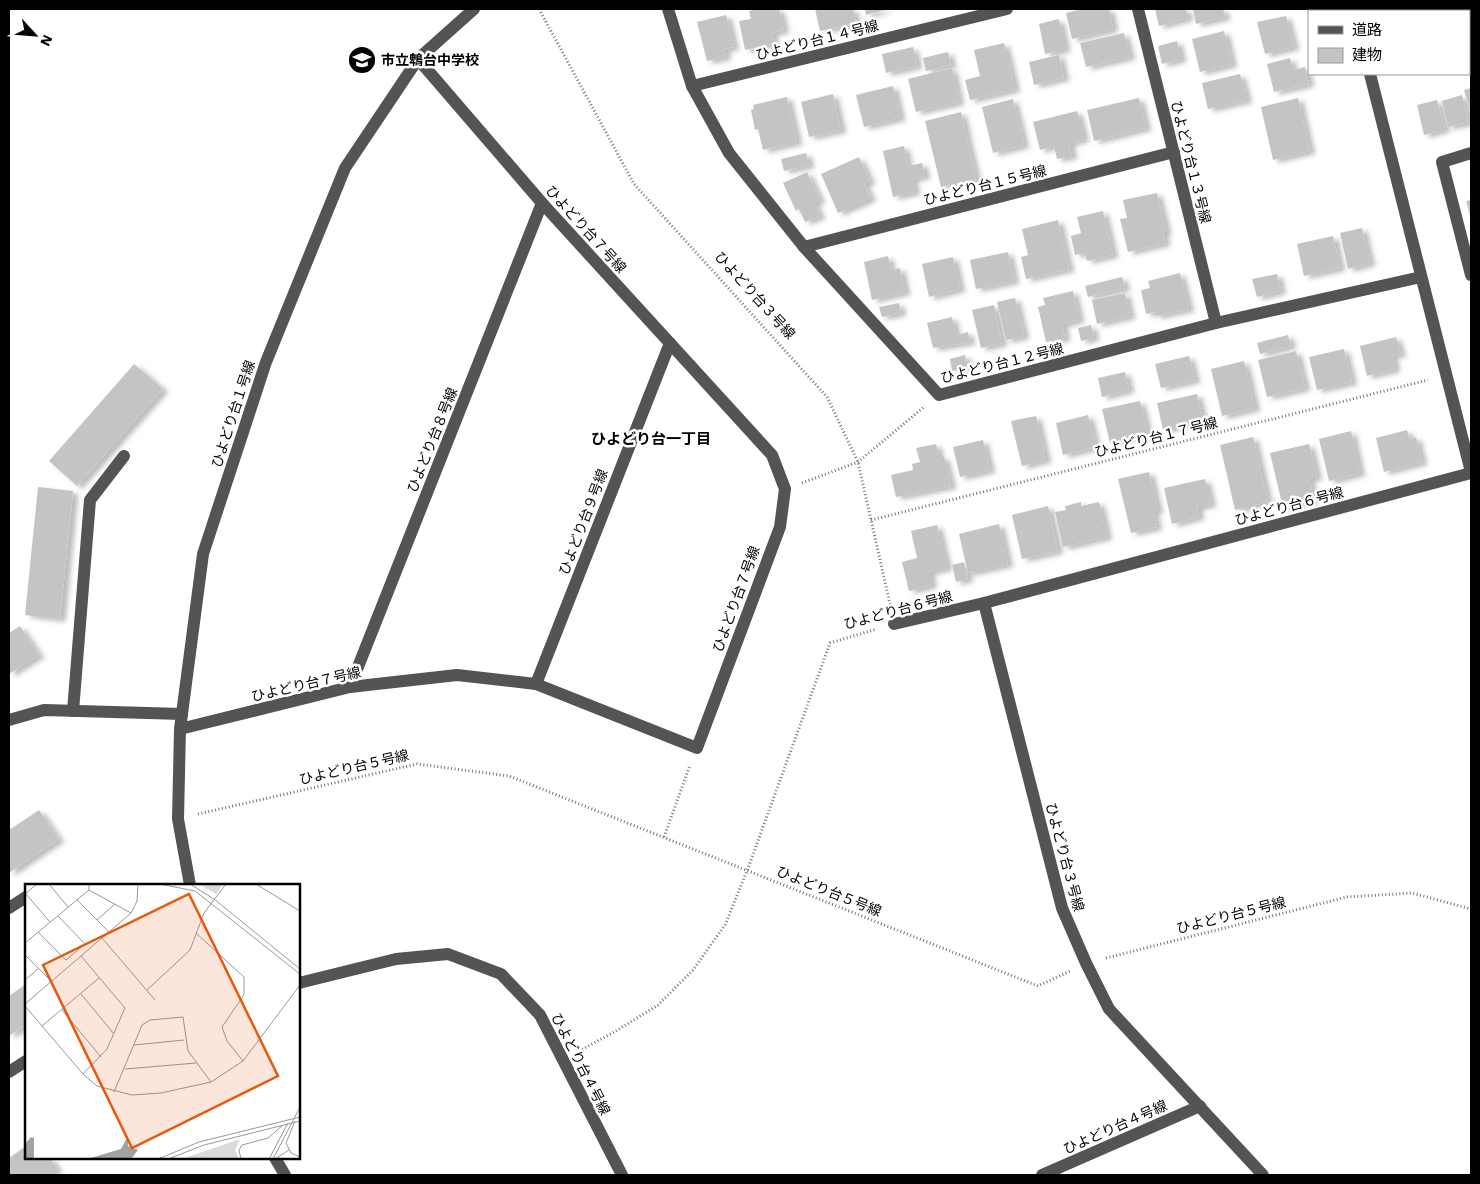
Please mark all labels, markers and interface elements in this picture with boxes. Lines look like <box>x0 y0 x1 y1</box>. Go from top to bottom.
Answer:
north arrow <box>10 10 60 60</box>
legend <box>1308 10 1470 75</box>
street label: ひよどり台１４号線 <box>754 17 880 63</box>
text: 道路 <box>1352 21 1382 39</box>
text: N <box>37 33 56 49</box>
school or university icon: 市立鵯台中学校 <box>347 45 377 75</box>
text: 建物 <box>1352 46 1382 64</box>
place label: 市立鵯台中学校 <box>381 52 479 68</box>
street label: ひよどり台１３号線 <box>1168 99 1214 225</box>
street label: ひよどり台１５号線 <box>922 162 1048 208</box>
street label: ひよどり台７号線 <box>543 182 629 276</box>
street label: ひよどり台３号線 <box>712 248 798 342</box>
street label: ひよどり台１２号線 <box>939 340 1065 386</box>
street label: ひよどり台１号線 <box>208 358 258 470</box>
street label: ひよどり台８号線 <box>404 385 460 495</box>
street label: ひよどり台１７号線 <box>1093 414 1219 460</box>
district label: ひよどり台一丁目 <box>591 430 711 448</box>
street label: ひよどり台９号線 <box>555 467 611 577</box>
street label: ひよどり台６号線 <box>1233 484 1345 528</box>
street label: ひよどり台７号線 <box>709 544 763 654</box>
street label: ひよどり台６号線 <box>842 588 954 632</box>
street label: ひよどり台７号線 <box>250 664 362 704</box>
street label: ひよどり台５号線 <box>298 747 410 787</box>
street label: ひよどり台３号線 <box>1043 801 1087 913</box>
street label: ひよどり台５号線 <box>774 863 884 919</box>
inset map <box>25 884 300 1159</box>
street label: ひよどり台５号線 <box>1175 894 1287 936</box>
street label: ひよどり台４号線 <box>548 1010 614 1118</box>
street label: ひよどり台４号線 <box>1061 1097 1169 1157</box>

